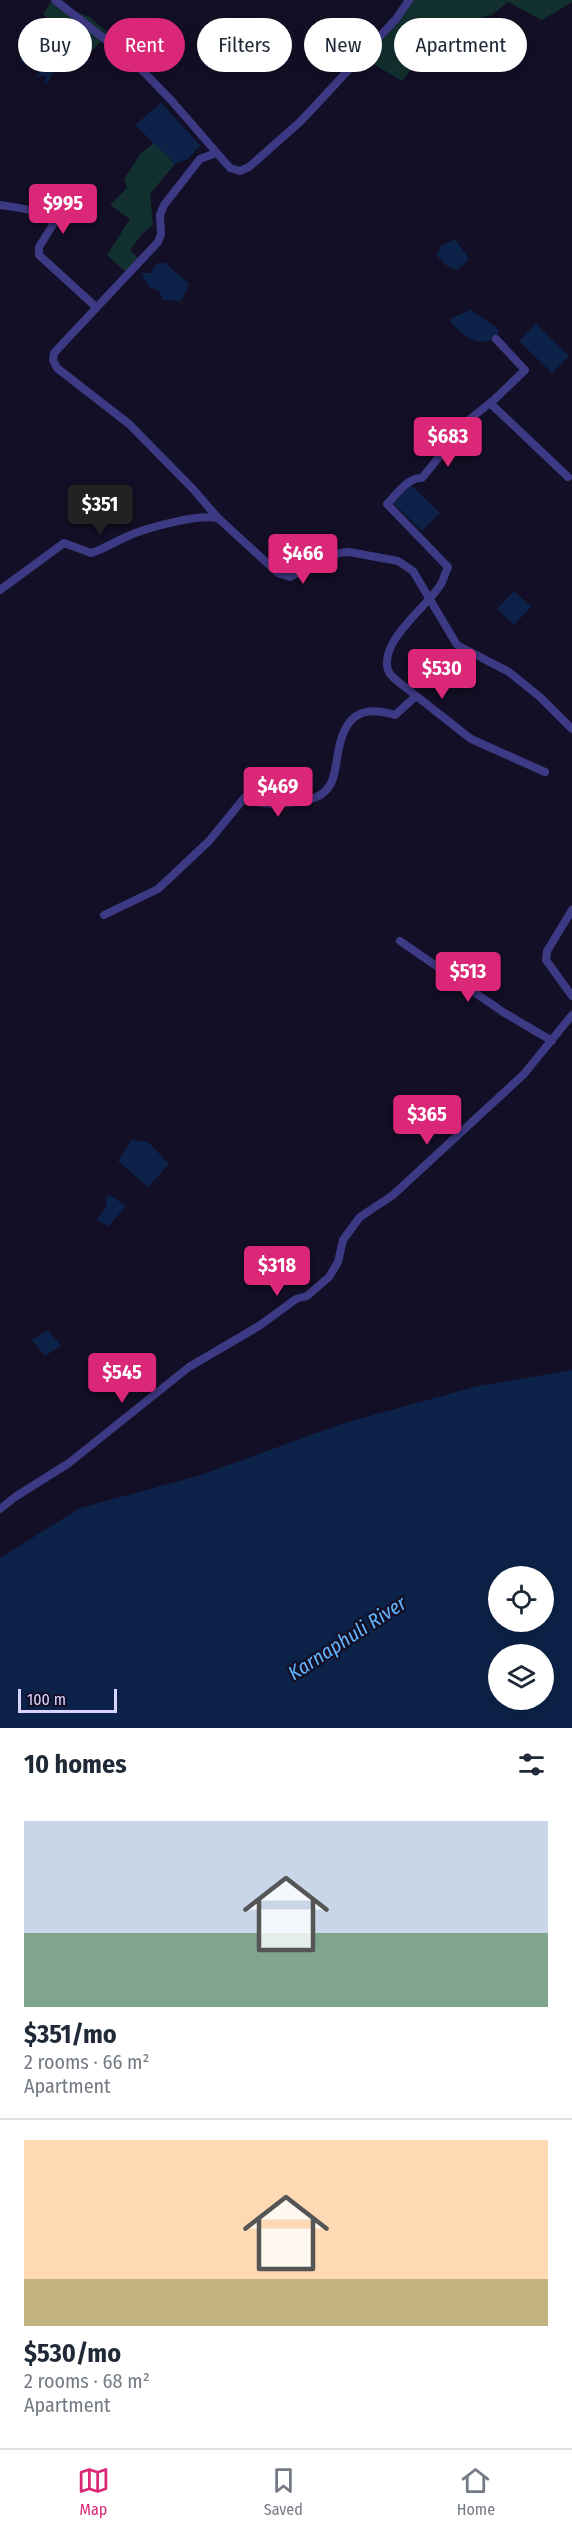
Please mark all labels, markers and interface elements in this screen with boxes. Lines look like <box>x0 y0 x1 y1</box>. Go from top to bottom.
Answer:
chip: Buy <box>18 18 92 72</box>
chip: Rent <box>104 18 185 72</box>
chip: Filters <box>197 18 292 72</box>
chip: New <box>304 18 382 72</box>
chip: Apartment <box>394 18 527 72</box>
pin: $995 <box>27 184 99 235</box>
text: $995 <box>43 191 83 215</box>
pin: $683 <box>412 417 484 468</box>
text: $683 <box>428 424 468 448</box>
pin: $351 <box>64 485 136 536</box>
text: $351 <box>82 492 118 516</box>
pin: $466 <box>267 534 339 585</box>
text: $466 <box>282 541 324 565</box>
pin: $530 <box>406 649 478 700</box>
text: $530 <box>422 656 462 680</box>
pin: $469 <box>242 767 314 818</box>
text: $469 <box>258 774 298 798</box>
pin: $513 <box>432 952 504 1003</box>
text: $513 <box>450 959 486 983</box>
pin: $365 <box>391 1095 463 1146</box>
text: $365 <box>407 1102 447 1126</box>
pin: $318 <box>241 1246 313 1297</box>
text: $318 <box>258 1253 296 1277</box>
pin: $545 <box>86 1353 158 1404</box>
text: $545 <box>102 1360 142 1384</box>
map controls <box>488 1566 554 1710</box>
button: locate <box>488 1566 554 1632</box>
water label: Karnaphuli River <box>284 1590 411 1685</box>
button: layers <box>488 1644 554 1710</box>
scale bar <box>18 1686 117 1714</box>
text: 100 m <box>27 1690 66 1709</box>
icon: filters <box>515 1748 548 1781</box>
text: 10 homes <box>24 1749 127 1780</box>
icon: home <box>232 1860 340 1968</box>
text: $351/mo <box>24 2019 117 2050</box>
text: 2 rooms · 66 m² <box>24 2050 150 2074</box>
text: Apartment <box>24 2074 111 2098</box>
icon: home <box>232 2179 340 2287</box>
text: $530/mo <box>24 2338 121 2369</box>
text: 2 rooms · 68 m² <box>24 2369 150 2393</box>
text: Apartment <box>24 2393 111 2417</box>
tab: Map <box>77 2464 110 2519</box>
tab: Saved <box>264 2464 303 2519</box>
tab: Home <box>457 2464 495 2519</box>

